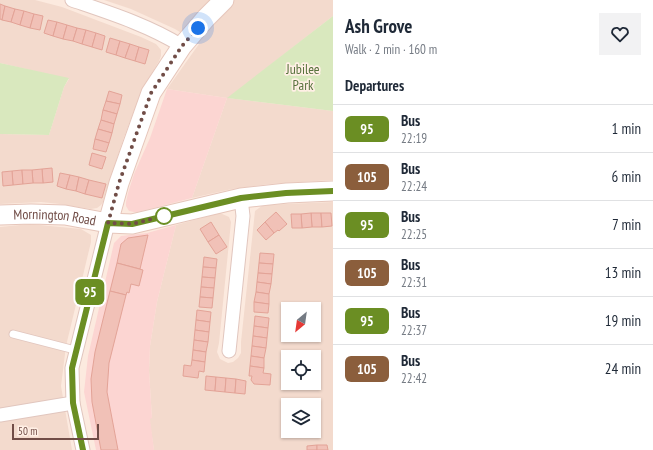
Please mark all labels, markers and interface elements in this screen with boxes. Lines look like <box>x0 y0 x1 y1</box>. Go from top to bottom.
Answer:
button: heart <box>599 13 641 55</box>
text: Ash Grove <box>345 14 412 38</box>
your location <box>188 18 208 38</box>
text: Walk · 2 min · 160 m <box>345 41 437 58</box>
park label: Jubilee Park <box>285 60 320 94</box>
text: Departures <box>345 76 404 95</box>
text: Bus <box>401 111 420 130</box>
text: 1 min <box>611 119 641 138</box>
text: 95 <box>360 120 374 138</box>
text: 22:19 <box>401 130 427 147</box>
text: Bus <box>401 159 420 178</box>
text: 6 min <box>611 167 641 186</box>
text: 105 <box>357 168 377 186</box>
text: 22:24 <box>401 178 427 195</box>
street label: Mornington Road <box>13 205 98 230</box>
unlabelled marker <box>155 207 173 225</box>
text: Bus <box>401 207 420 226</box>
text: 7 min <box>612 215 641 234</box>
text: 95 <box>360 216 374 234</box>
text: 22:25 <box>401 226 427 243</box>
text: Bus <box>401 255 420 274</box>
text: 13 min <box>605 263 641 282</box>
text: 105 <box>357 264 377 282</box>
text: 22:31 <box>401 274 427 291</box>
line badge: 95 <box>72 279 108 305</box>
text: 95 <box>83 283 97 301</box>
north arrow <box>281 302 321 342</box>
map controls <box>281 302 321 438</box>
text: Bus <box>401 303 420 322</box>
text: 19 min <box>605 311 641 330</box>
text: 95 <box>360 312 374 330</box>
text: 22:37 <box>401 322 427 339</box>
button: locate <box>281 350 321 390</box>
text: Bus <box>401 351 420 370</box>
text: 24 min <box>605 359 641 378</box>
text: 105 <box>357 360 377 378</box>
text: 22:42 <box>401 370 427 387</box>
button: layers <box>281 398 321 438</box>
scale bar <box>12 422 99 441</box>
text: 50 m <box>18 424 37 438</box>

